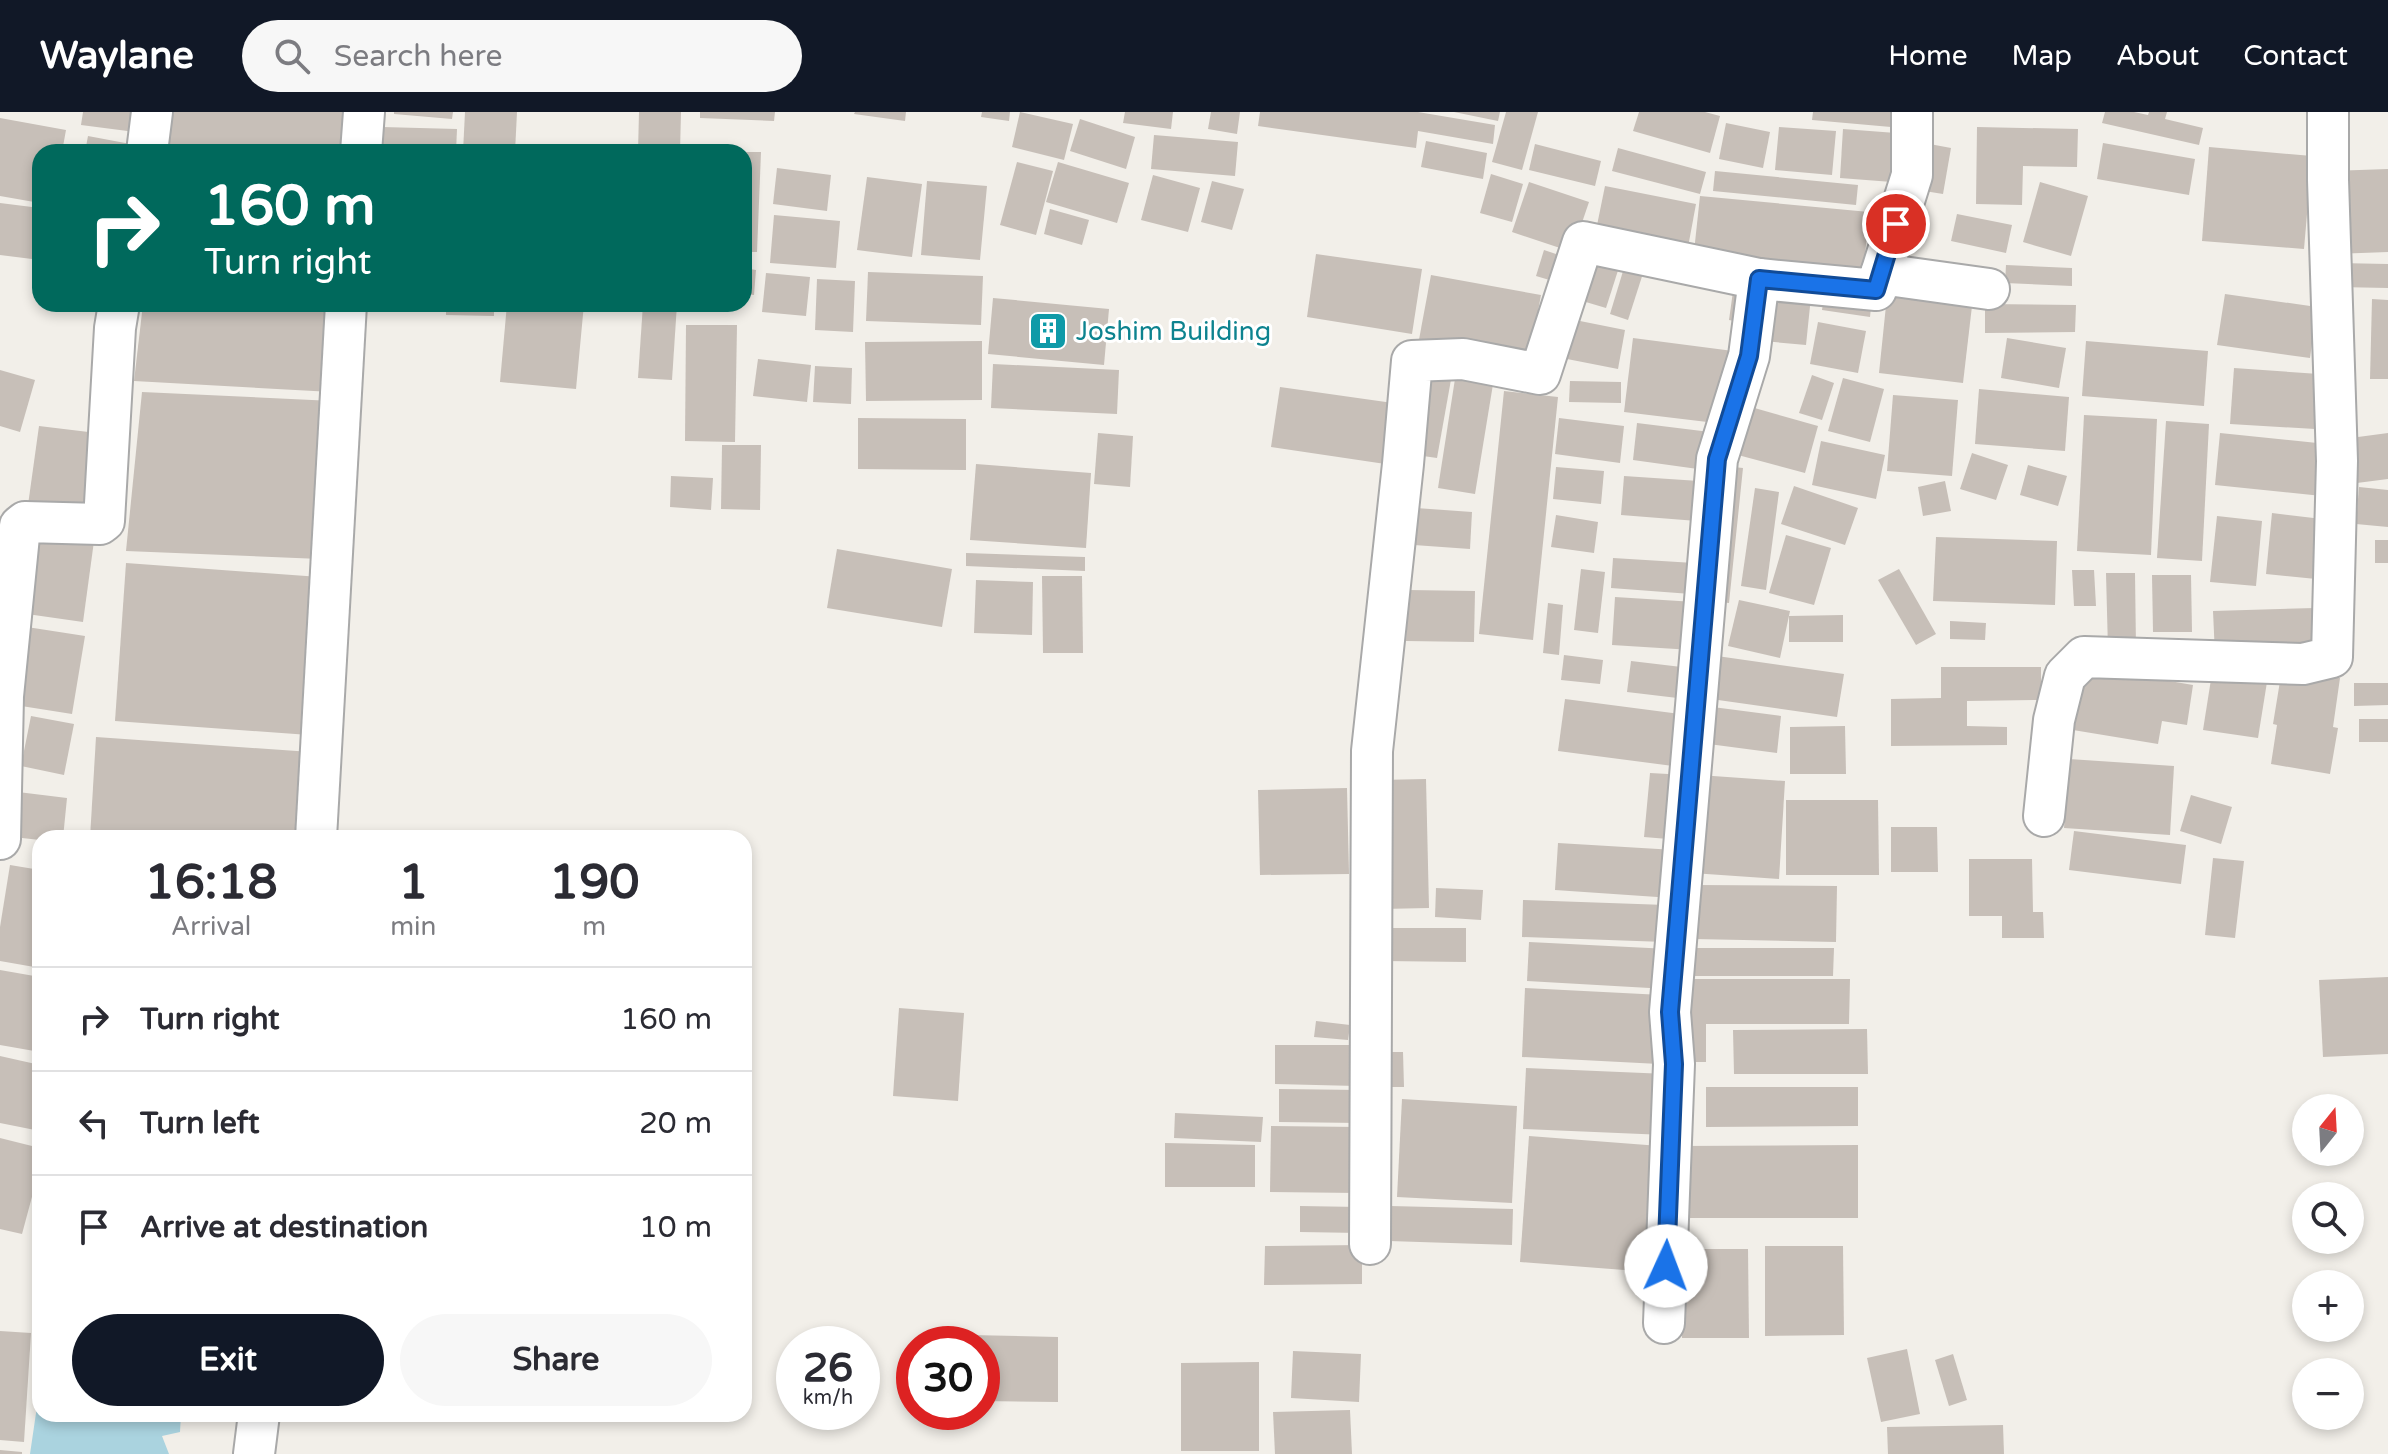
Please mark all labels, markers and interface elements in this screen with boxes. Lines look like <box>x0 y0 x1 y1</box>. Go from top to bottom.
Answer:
search box <box>242 20 802 92</box>
text: Waylane <box>40 33 194 79</box>
icon: search <box>270 34 314 78</box>
text: Search here <box>334 38 503 75</box>
text: Home <box>1888 39 1968 73</box>
text: Map <box>2012 39 2072 73</box>
text: About <box>2116 39 2199 73</box>
text: Contact <box>2243 39 2348 73</box>
text: 160 m <box>204 173 375 240</box>
icon: right <box>72 176 176 280</box>
pin <box>1862 190 1930 258</box>
icon: arrive <box>1874 202 1918 246</box>
text: Turn right <box>204 241 371 284</box>
building icon: Joshim Building <box>1027 310 1069 352</box>
place label: Joshim Building <box>1076 316 1271 347</box>
text: 16:18 <box>145 854 278 912</box>
text: 1 <box>398 854 428 912</box>
text: 190 <box>549 854 639 912</box>
text: Arrival <box>171 911 251 942</box>
text: min <box>390 911 436 942</box>
text: m <box>582 911 606 942</box>
icon: right <box>72 997 116 1041</box>
text: Turn right <box>140 1001 280 1038</box>
text: 160 m <box>620 1001 712 1038</box>
north arrow <box>2292 1094 2364 1166</box>
map controls <box>2292 1094 2364 1430</box>
icon: left <box>72 1101 116 1145</box>
text: Turn left <box>140 1105 259 1142</box>
text: 20 m <box>639 1105 712 1142</box>
button: search <box>2292 1182 2364 1254</box>
icon: arrive <box>72 1205 116 1249</box>
text: Arrive at destination <box>140 1209 428 1246</box>
text: 10 m <box>639 1209 712 1246</box>
position arrow <box>1624 1224 1708 1308</box>
button: + <box>2292 1270 2364 1342</box>
button: Exit <box>72 1314 384 1406</box>
button: Share <box>400 1314 712 1406</box>
speed limit sign: 30 <box>896 1326 1000 1430</box>
text: 26 <box>803 1344 853 1392</box>
button: − <box>2292 1358 2364 1430</box>
text: km/h <box>803 1386 853 1410</box>

